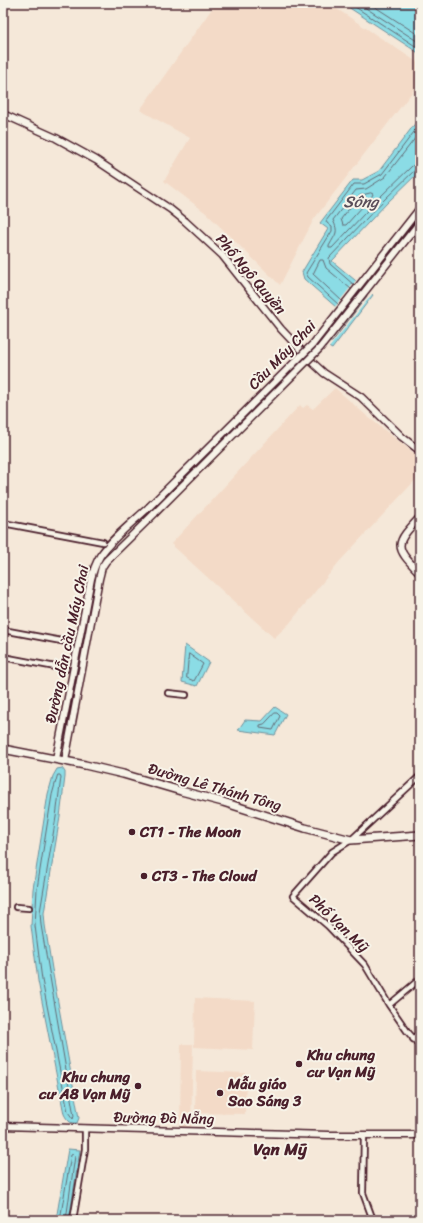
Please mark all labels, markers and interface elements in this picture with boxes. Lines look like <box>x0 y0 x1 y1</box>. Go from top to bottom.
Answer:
water label: Sông <box>344 187 380 216</box>
street label: Phố Ngô Quyền <box>209 228 293 320</box>
street label: Cầu Máy Chai <box>242 313 323 396</box>
street label: Đường dẫn cầu Máy Chai <box>38 562 97 726</box>
street label: Đường Lê Thánh Tông <box>145 755 285 819</box>
place label: CT1 - The Moon <box>139 819 242 845</box>
marker: CT1 - The Moon <box>127 827 137 837</box>
place label: CT3 - The Cloud <box>151 863 259 889</box>
marker: CT3 - The Cloud <box>139 871 149 881</box>
street label: Phố Vạn Mỹ <box>303 887 375 959</box>
place label: Khu chung cư Vạn Mỹ <box>306 1042 376 1085</box>
marker: Khu chung cư Vạn Mỹ <box>294 1059 304 1069</box>
place label: Khu chung cư A8 Vạn Mỹ <box>38 1064 131 1107</box>
place label: Mẫu giáo Sao Sáng 3 <box>227 1071 302 1114</box>
marker: Khu chung cư A8 Vạn Mỹ <box>133 1081 143 1091</box>
marker: Mẫu giáo Sao Sáng 3 <box>215 1088 225 1098</box>
street label: Đường Đà Nẵng <box>113 1104 215 1132</box>
district label: Vạn Mỹ <box>253 1134 308 1164</box>

